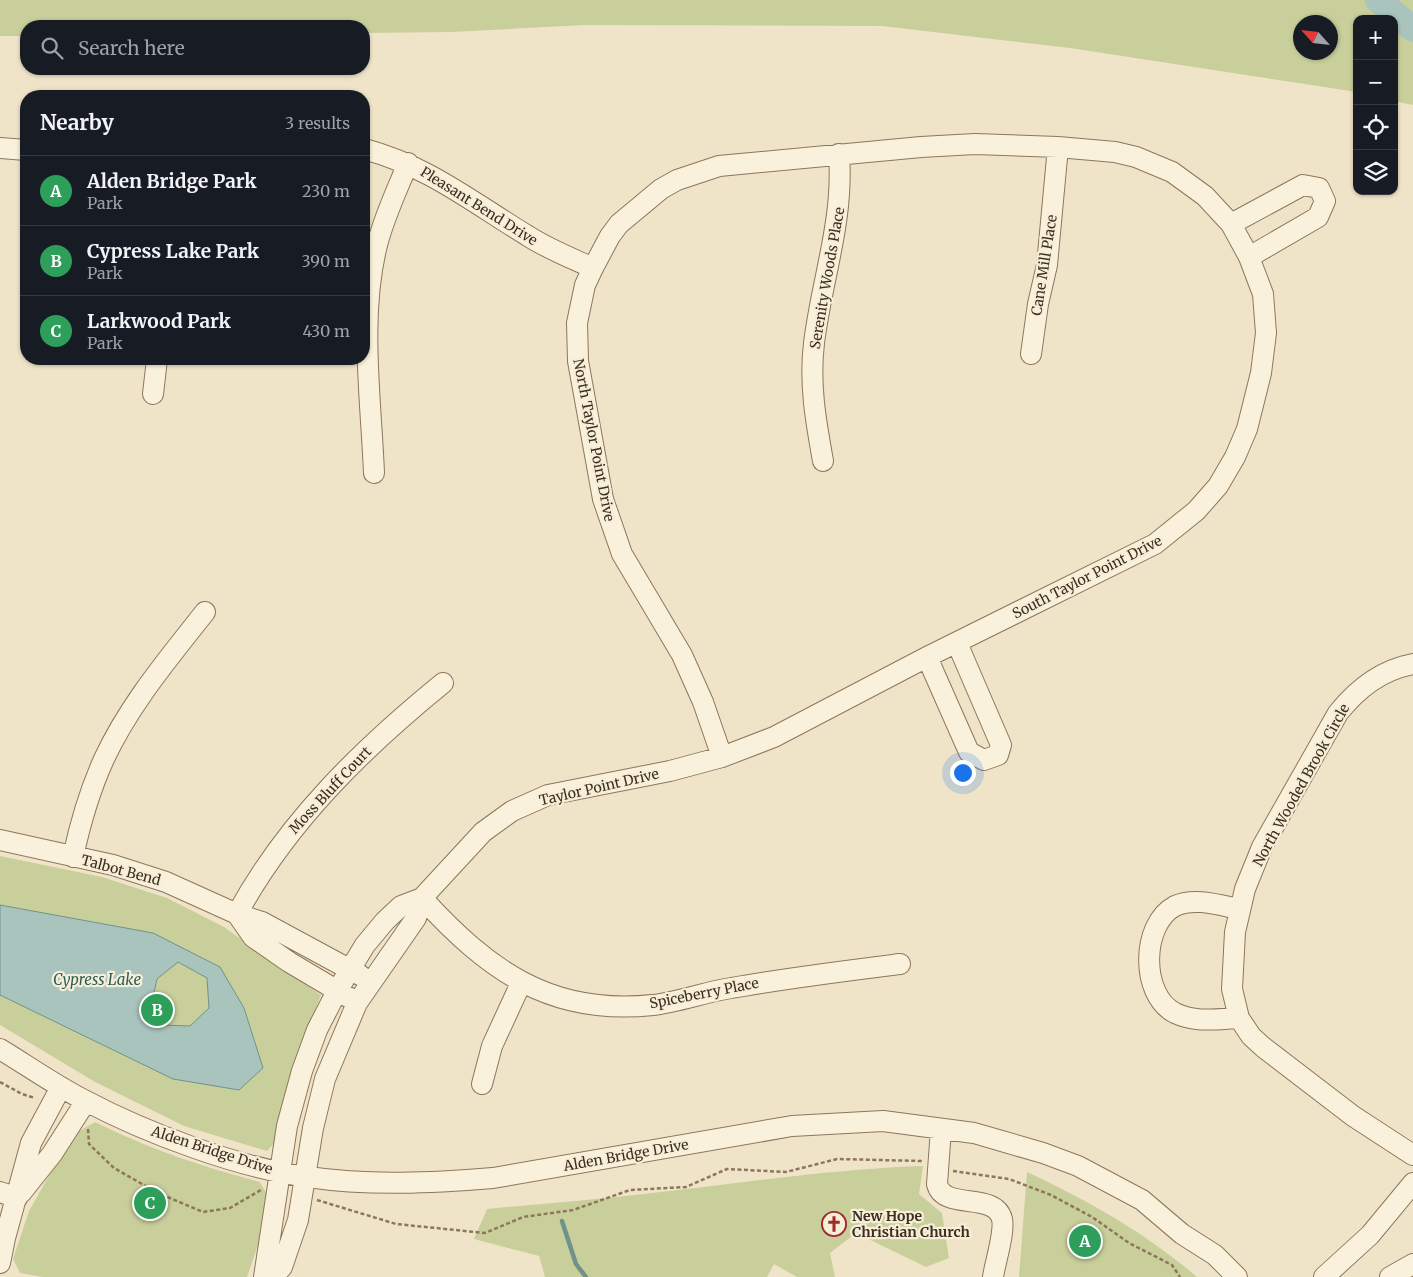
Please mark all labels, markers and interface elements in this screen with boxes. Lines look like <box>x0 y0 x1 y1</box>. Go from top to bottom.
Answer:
north arrow <box>1293 15 1338 60</box>
map controls <box>1353 15 1398 195</box>
button: + <box>1353 15 1398 60</box>
search box <box>20 20 370 75</box>
icon: search <box>38 34 66 62</box>
text: Search here <box>78 36 185 60</box>
button: − <box>1353 60 1398 105</box>
button: locate <box>1353 105 1398 150</box>
text: Nearby <box>40 109 114 136</box>
text: 3 results <box>285 113 350 133</box>
button: layers <box>1353 150 1398 195</box>
street label: Pleasant Bend Drive <box>417 163 541 249</box>
text: Alden Bridge Park <box>87 169 256 193</box>
text: A <box>50 181 62 201</box>
text: 230 m <box>302 181 350 201</box>
text: Park <box>87 193 123 213</box>
street label: Serenity Woods Place <box>806 206 848 350</box>
street label: Cane Mill Place <box>1027 213 1061 317</box>
text: Cypress Lake Park <box>87 239 259 263</box>
text: B <box>50 251 62 271</box>
text: 390 m <box>302 251 350 271</box>
text: Park <box>87 263 123 283</box>
text: Larkwood Park <box>87 309 231 333</box>
text: C <box>51 321 61 341</box>
text: 430 m <box>303 321 350 341</box>
text: Park <box>87 333 123 353</box>
street label: North Taylor Point Drive <box>569 357 619 523</box>
street label: South Taylor Point Drive <box>1009 531 1165 623</box>
street label: North Wooded Brook Circle <box>1249 700 1353 870</box>
street label: Moss Bluff Court <box>285 742 375 837</box>
your location <box>950 760 976 786</box>
street label: Taylor Point Drive <box>537 764 661 810</box>
street label: Talbot Bend <box>79 851 163 889</box>
water label: Cypress Lake <box>53 970 141 989</box>
street label: Spiceberry Place <box>648 974 760 1012</box>
pin: B <box>141 991 173 1029</box>
street label: Alden Bridge Drive <box>148 1122 275 1178</box>
street label: Alden Bridge Drive <box>561 1135 690 1175</box>
pin: C <box>134 1184 166 1222</box>
place label: New Hope Christian Church <box>852 1207 970 1241</box>
church icon: New Hope Christian Church <box>821 1211 847 1237</box>
pin: A <box>1069 1222 1101 1260</box>

